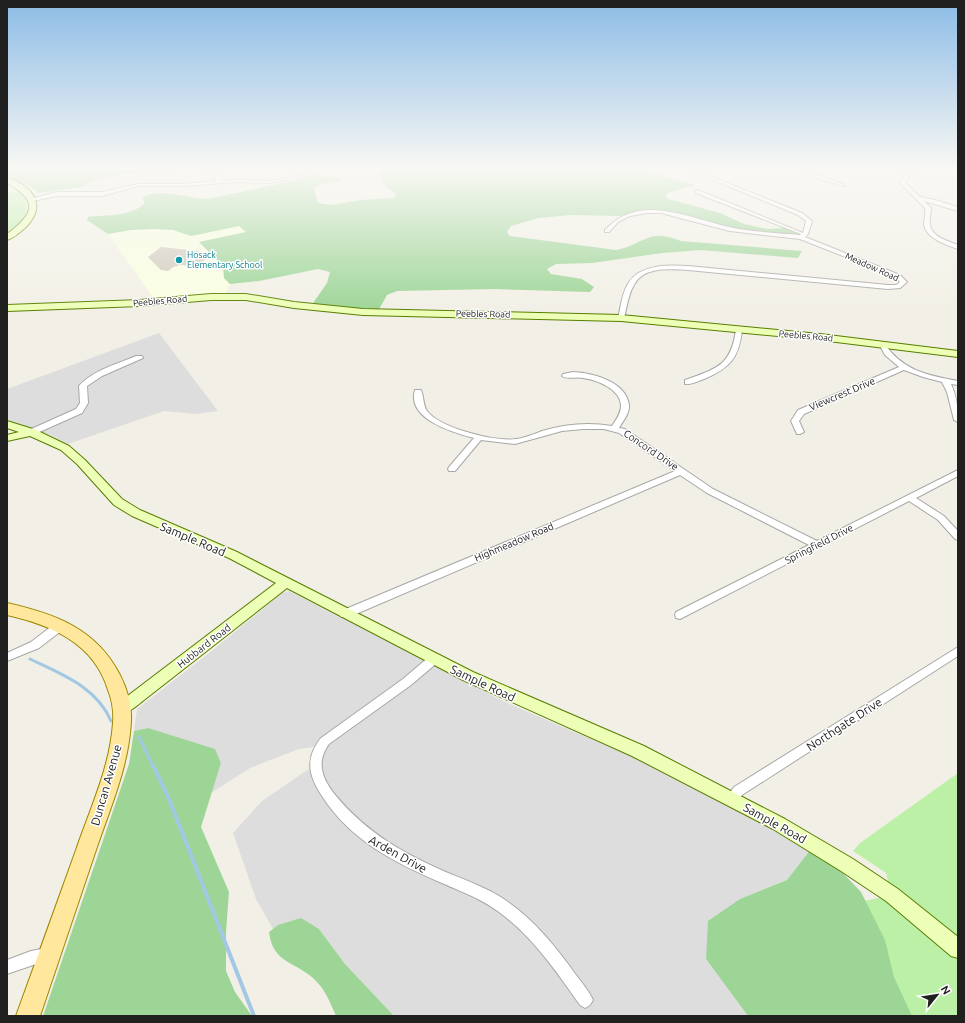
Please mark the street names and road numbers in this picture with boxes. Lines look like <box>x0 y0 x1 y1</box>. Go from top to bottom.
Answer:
street label: Meadow Road <box>844 251 900 283</box>
street label: Peebles Road <box>132 294 188 308</box>
street label: Peebles Road <box>456 309 510 319</box>
street label: Peebles Road <box>778 329 834 343</box>
street label: Viewcrest Drive <box>807 375 877 413</box>
street label: Concord Drive <box>622 428 680 472</box>
street label: Sample Road <box>158 519 228 559</box>
street label: Highmeadow Road <box>473 520 555 564</box>
street label: Springfield Drive <box>783 522 855 566</box>
street label: Hubbard Road <box>175 622 233 670</box>
street label: Sample Road <box>449 662 517 704</box>
street label: Northgate Drive <box>804 695 884 753</box>
street label: Duncan Avenue <box>88 743 124 827</box>
street label: Sample Road <box>741 800 809 846</box>
street label: Arden Drive <box>367 833 429 875</box>

